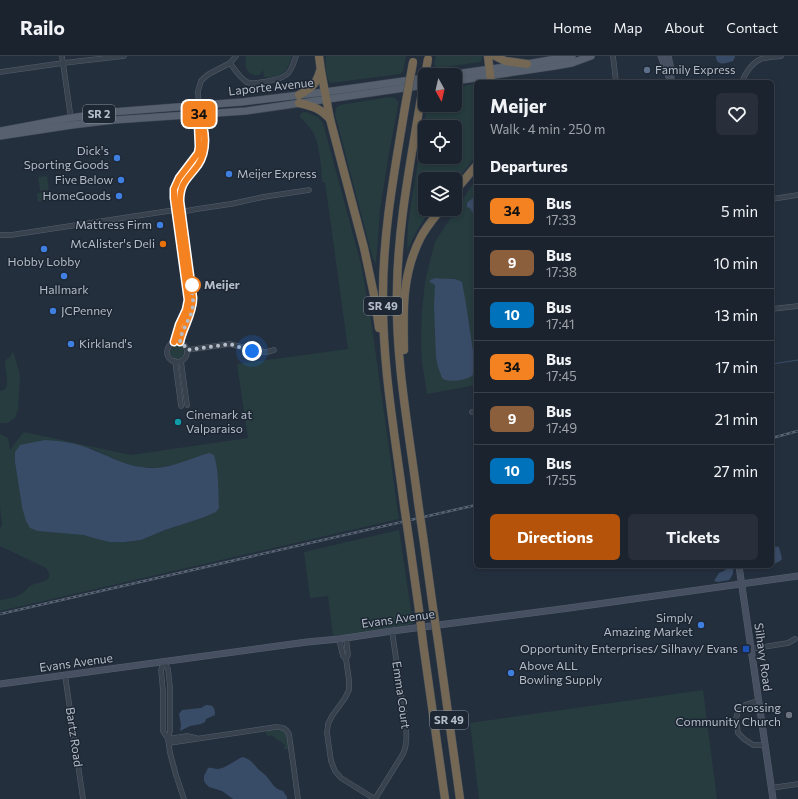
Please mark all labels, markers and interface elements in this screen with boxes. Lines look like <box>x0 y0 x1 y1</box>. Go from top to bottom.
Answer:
text: Railo <box>20 16 65 39</box>
text: Home <box>553 19 592 36</box>
text: Map <box>614 19 642 36</box>
text: About <box>664 19 704 36</box>
text: Contact <box>726 19 778 36</box>
place label: Family Express <box>655 62 735 76</box>
marker: Family Express <box>642 65 652 75</box>
north arrow <box>418 68 462 112</box>
map controls <box>418 68 462 216</box>
street label: Laporte Avenue <box>228 75 314 97</box>
button: heart <box>716 93 758 135</box>
text: Meijer <box>490 94 547 117</box>
line badge: 34 <box>181 101 217 127</box>
road number: SR 2 <box>83 105 115 123</box>
text: 34 <box>191 105 207 122</box>
button: locate <box>418 120 462 164</box>
text: Walk · 4 min · 250 m <box>490 121 605 137</box>
place label: Dick's Sporting Goods <box>24 143 109 171</box>
marker: Dick's Sporting Goods <box>112 153 122 163</box>
text: Departures <box>490 157 568 175</box>
place label: Meijer Express <box>237 166 317 180</box>
marker: Meijer Express <box>224 169 234 179</box>
place label: Five Below <box>55 172 113 186</box>
button: layers <box>418 172 462 216</box>
marker: Five Below <box>116 175 126 185</box>
place label: HomeGoods <box>43 188 111 202</box>
marker: HomeGoods <box>114 191 124 201</box>
text: Bus <box>546 194 571 212</box>
text: 34 <box>504 202 520 219</box>
text: 5 min <box>721 202 758 220</box>
text: 17:33 <box>546 212 576 228</box>
place label: Mattress Firm <box>75 217 152 231</box>
marker: Mattress Firm <box>155 220 165 230</box>
place label: McAlister's Deli <box>70 236 155 250</box>
marker: McAlister's Deli <box>158 239 168 249</box>
marker: Hobby Lobby <box>39 244 49 254</box>
text: Bus <box>546 246 571 264</box>
place label: Hobby Lobby <box>7 254 81 268</box>
text: 9 <box>508 254 516 271</box>
text: 10 min <box>713 254 758 272</box>
text: 17:38 <box>546 264 577 280</box>
marker: Hallmark <box>59 271 69 281</box>
marker: Meijer <box>183 276 201 294</box>
place label: Meijer <box>204 277 240 291</box>
place label: Hallmark <box>39 282 89 296</box>
road number: SR 49 <box>364 297 402 315</box>
text: Bus <box>546 298 571 316</box>
place label: JCPenney <box>61 303 113 318</box>
marker: JCPenney <box>48 306 58 316</box>
text: 10 <box>504 306 520 323</box>
text: 13 min <box>715 306 758 324</box>
text: 17:41 <box>546 316 574 332</box>
place label: Kirkland's <box>79 336 132 350</box>
marker: Kirkland's <box>66 339 76 349</box>
your location <box>242 341 262 361</box>
text: Bus <box>546 350 571 368</box>
text: 34 <box>504 358 520 375</box>
text: 17 min <box>715 358 758 376</box>
text: 17:45 <box>546 368 577 384</box>
text: Bus <box>546 402 571 420</box>
place label: Cinemark at Valparaiso <box>186 407 252 435</box>
text: 9 <box>508 410 516 427</box>
text: 21 min <box>715 410 758 428</box>
marker: Cinemark at Valparaiso <box>173 417 183 427</box>
text: 17:49 <box>546 420 577 436</box>
text: Bus <box>546 454 571 472</box>
text: 10 <box>504 462 520 479</box>
text: 27 min <box>713 462 758 480</box>
text: 17:55 <box>546 472 576 488</box>
button: Directions <box>490 514 620 560</box>
button: Tickets <box>628 514 758 560</box>
street label: Evans Avenue <box>360 606 435 630</box>
place label: Simply Amazing Market <box>603 610 693 638</box>
marker: Simply Amazing Market <box>696 620 706 630</box>
street label: Silhavy Road <box>752 622 776 692</box>
place label: Opportunity Enterprises/ Silhavy/ Evans <box>520 641 738 655</box>
marker: Opportunity Enterprises/ Silhavy/ Evans <box>741 644 751 654</box>
street label: Evans Avenue <box>38 650 113 674</box>
place label: Above ALL Bowling Supply <box>519 658 602 686</box>
street label: Emma Court <box>390 660 414 730</box>
marker: Above ALL Bowling Supply <box>506 668 516 678</box>
place label: Crossing Community Church <box>675 700 781 728</box>
street label: Bartz Road <box>64 706 86 768</box>
marker: Crossing Community Church <box>784 710 794 720</box>
road number: SR 49 <box>430 711 468 729</box>

